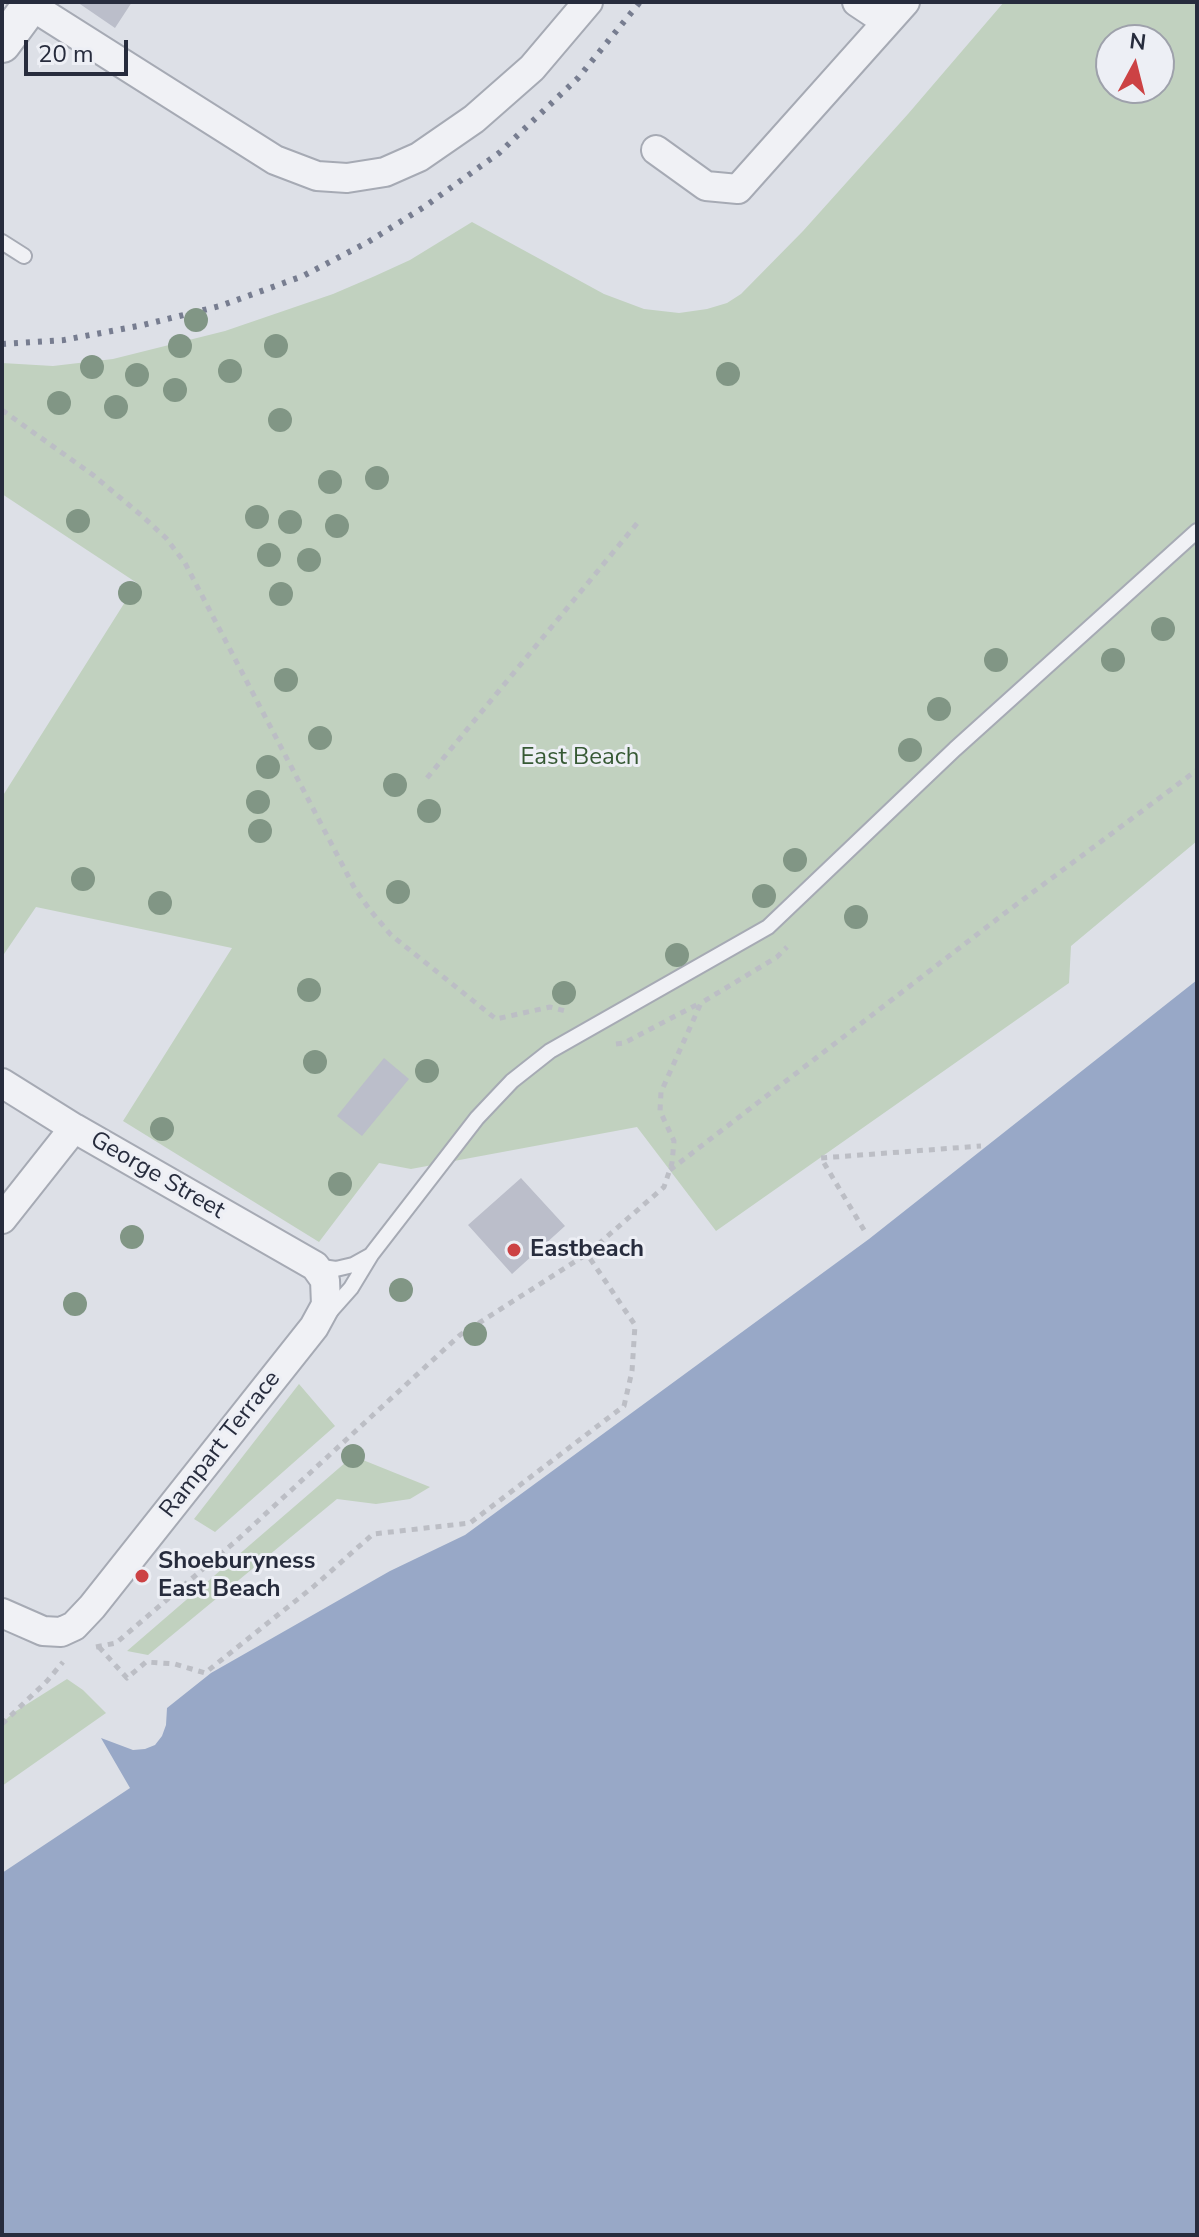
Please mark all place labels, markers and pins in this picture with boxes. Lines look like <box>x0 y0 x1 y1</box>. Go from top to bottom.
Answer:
place label: Eastbeach <box>530 1236 644 1264</box>
marker: Eastbeach <box>505 1241 523 1259</box>
place label: Shoeburyness East Beach <box>158 1548 316 1604</box>
marker: Shoeburyness East Beach <box>133 1567 151 1585</box>

